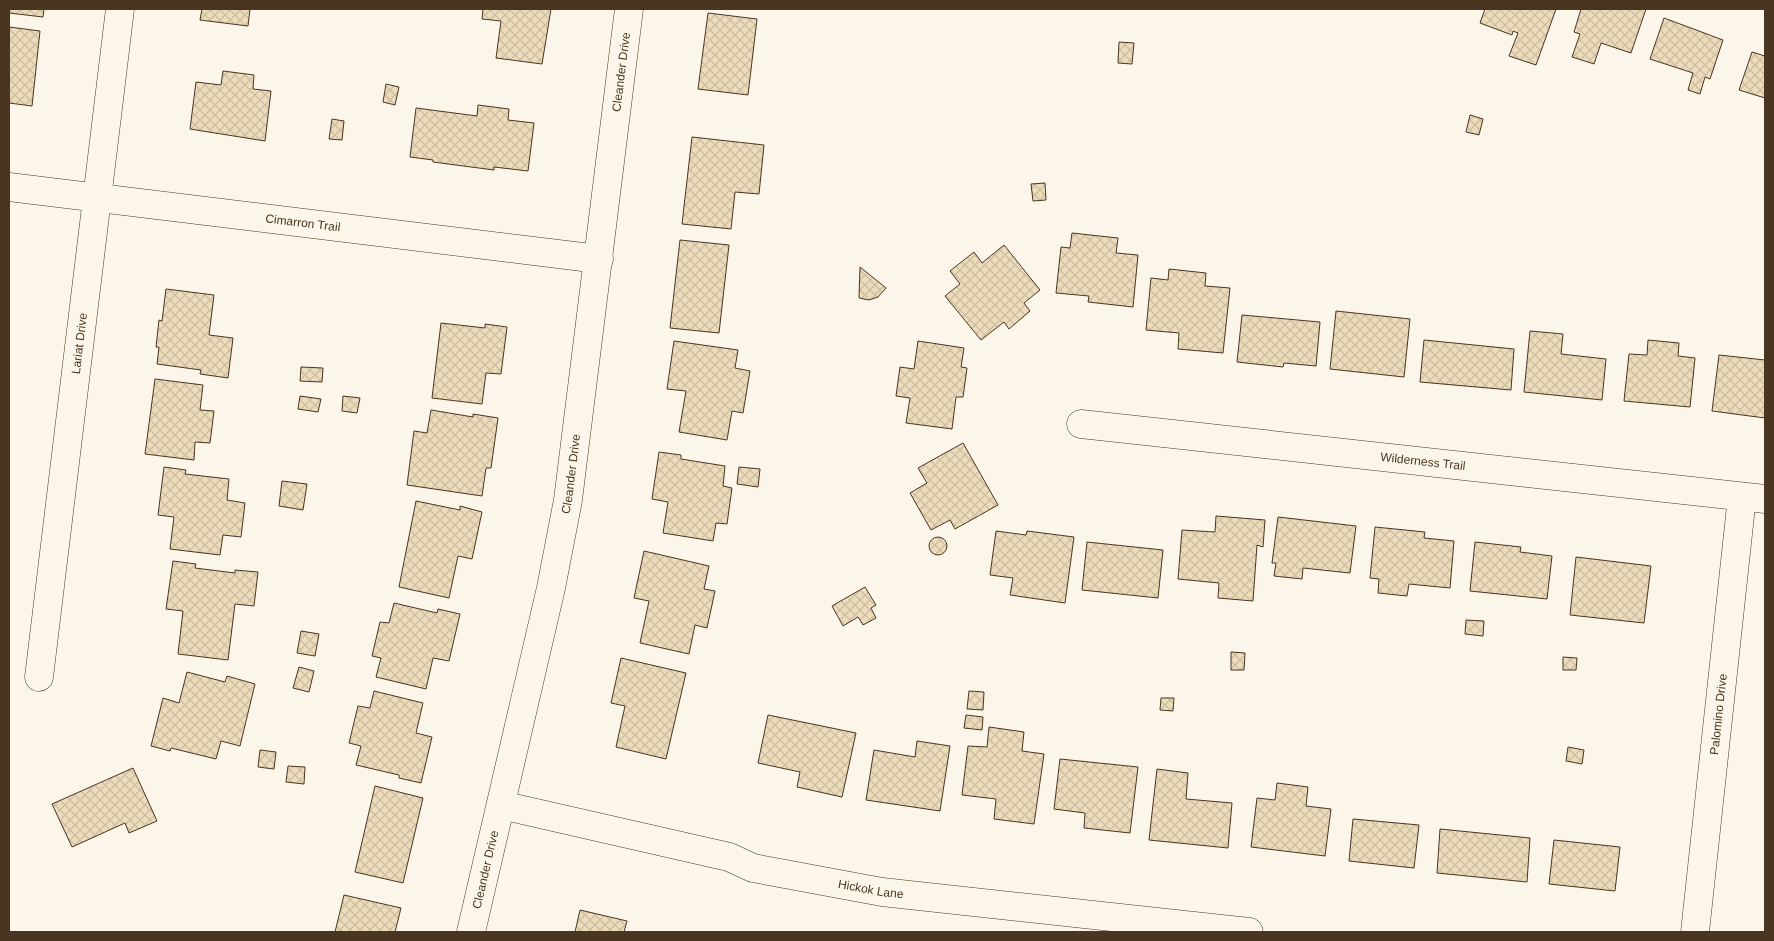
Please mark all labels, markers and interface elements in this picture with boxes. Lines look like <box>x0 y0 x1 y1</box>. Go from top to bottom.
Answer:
street label: Cleander Drive <box>609 31 633 113</box>
street label: Cimarron Trail <box>265 211 341 234</box>
street label: Lariat Drive <box>69 312 90 375</box>
street label: Cleander Drive <box>558 433 583 515</box>
street label: Wilderness Trail <box>1380 450 1466 473</box>
street label: Palomino Drive <box>1707 673 1730 756</box>
street label: Cleander Drive <box>470 829 501 910</box>
street label: Hickok Lane <box>837 877 905 901</box>

